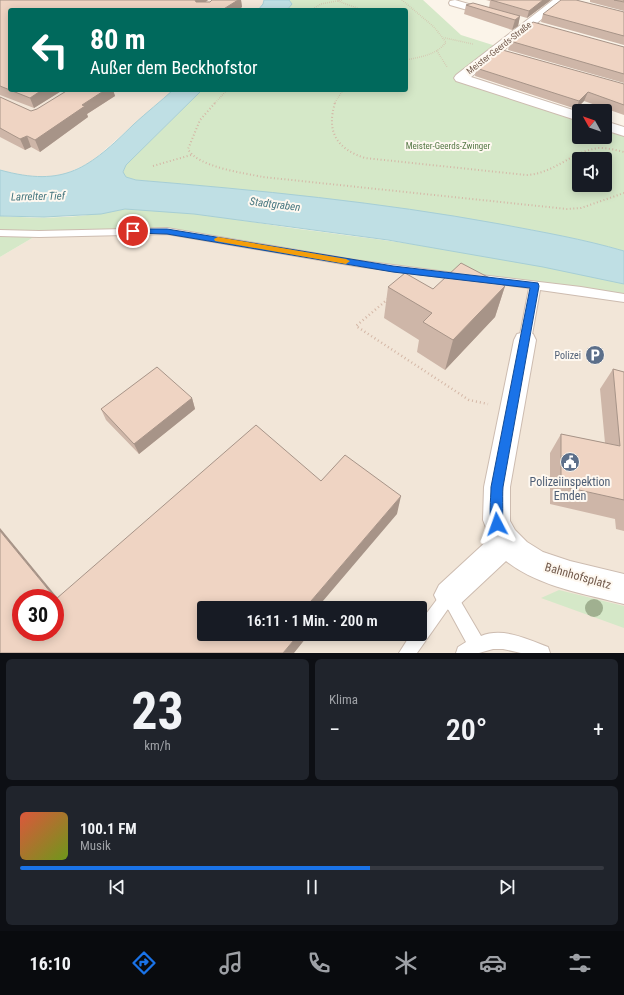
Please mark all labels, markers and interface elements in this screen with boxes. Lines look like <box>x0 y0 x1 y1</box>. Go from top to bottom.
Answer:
street label: Meister-Geerds-Straße <box>465 20 533 76</box>
text: 80 m <box>90 23 146 56</box>
icon: left <box>24 24 76 76</box>
text: Außer dem Beckhofstor <box>90 57 257 78</box>
north arrow <box>572 104 612 144</box>
map controls <box>572 104 612 192</box>
park label: Meister-Geerds-Zwinger <box>406 141 491 151</box>
button: sound <box>572 152 612 192</box>
water label: Larrelter Tief <box>11 190 67 203</box>
water label: Stadtgraben <box>249 195 301 214</box>
pin <box>116 214 150 248</box>
icon: arrive <box>122 220 144 242</box>
parking icon: Polizei <box>584 344 606 366</box>
place label: Polizei <box>555 350 581 361</box>
public building icon: Polizeiinspektion Emden <box>559 451 581 473</box>
place label: Polizeiinspektion Emden <box>530 475 611 503</box>
position arrow <box>476 503 518 545</box>
street label: Bahnhofsplatz <box>543 560 613 592</box>
speed limit sign: 30 <box>12 589 64 641</box>
text: 16:11 · 1 Min. · 200 m <box>246 612 378 630</box>
text: 23 <box>131 681 184 742</box>
text: Klima <box>329 692 358 707</box>
text: 20° <box>446 712 487 747</box>
text: − <box>329 717 340 742</box>
text: + <box>593 717 604 742</box>
text: km/h <box>144 738 171 753</box>
text: 100.1 FM <box>80 820 137 838</box>
text: Musik <box>80 838 111 853</box>
icon: previous <box>106 876 128 898</box>
icon: pause <box>301 876 323 898</box>
icon: next <box>496 876 518 898</box>
icon: directions <box>130 949 158 977</box>
icon: music <box>217 949 245 977</box>
icon: phone <box>305 949 333 977</box>
icon: climate <box>392 949 420 977</box>
icon: car <box>479 949 507 977</box>
icon: filters <box>566 949 594 977</box>
text: 16:10 <box>30 953 71 974</box>

